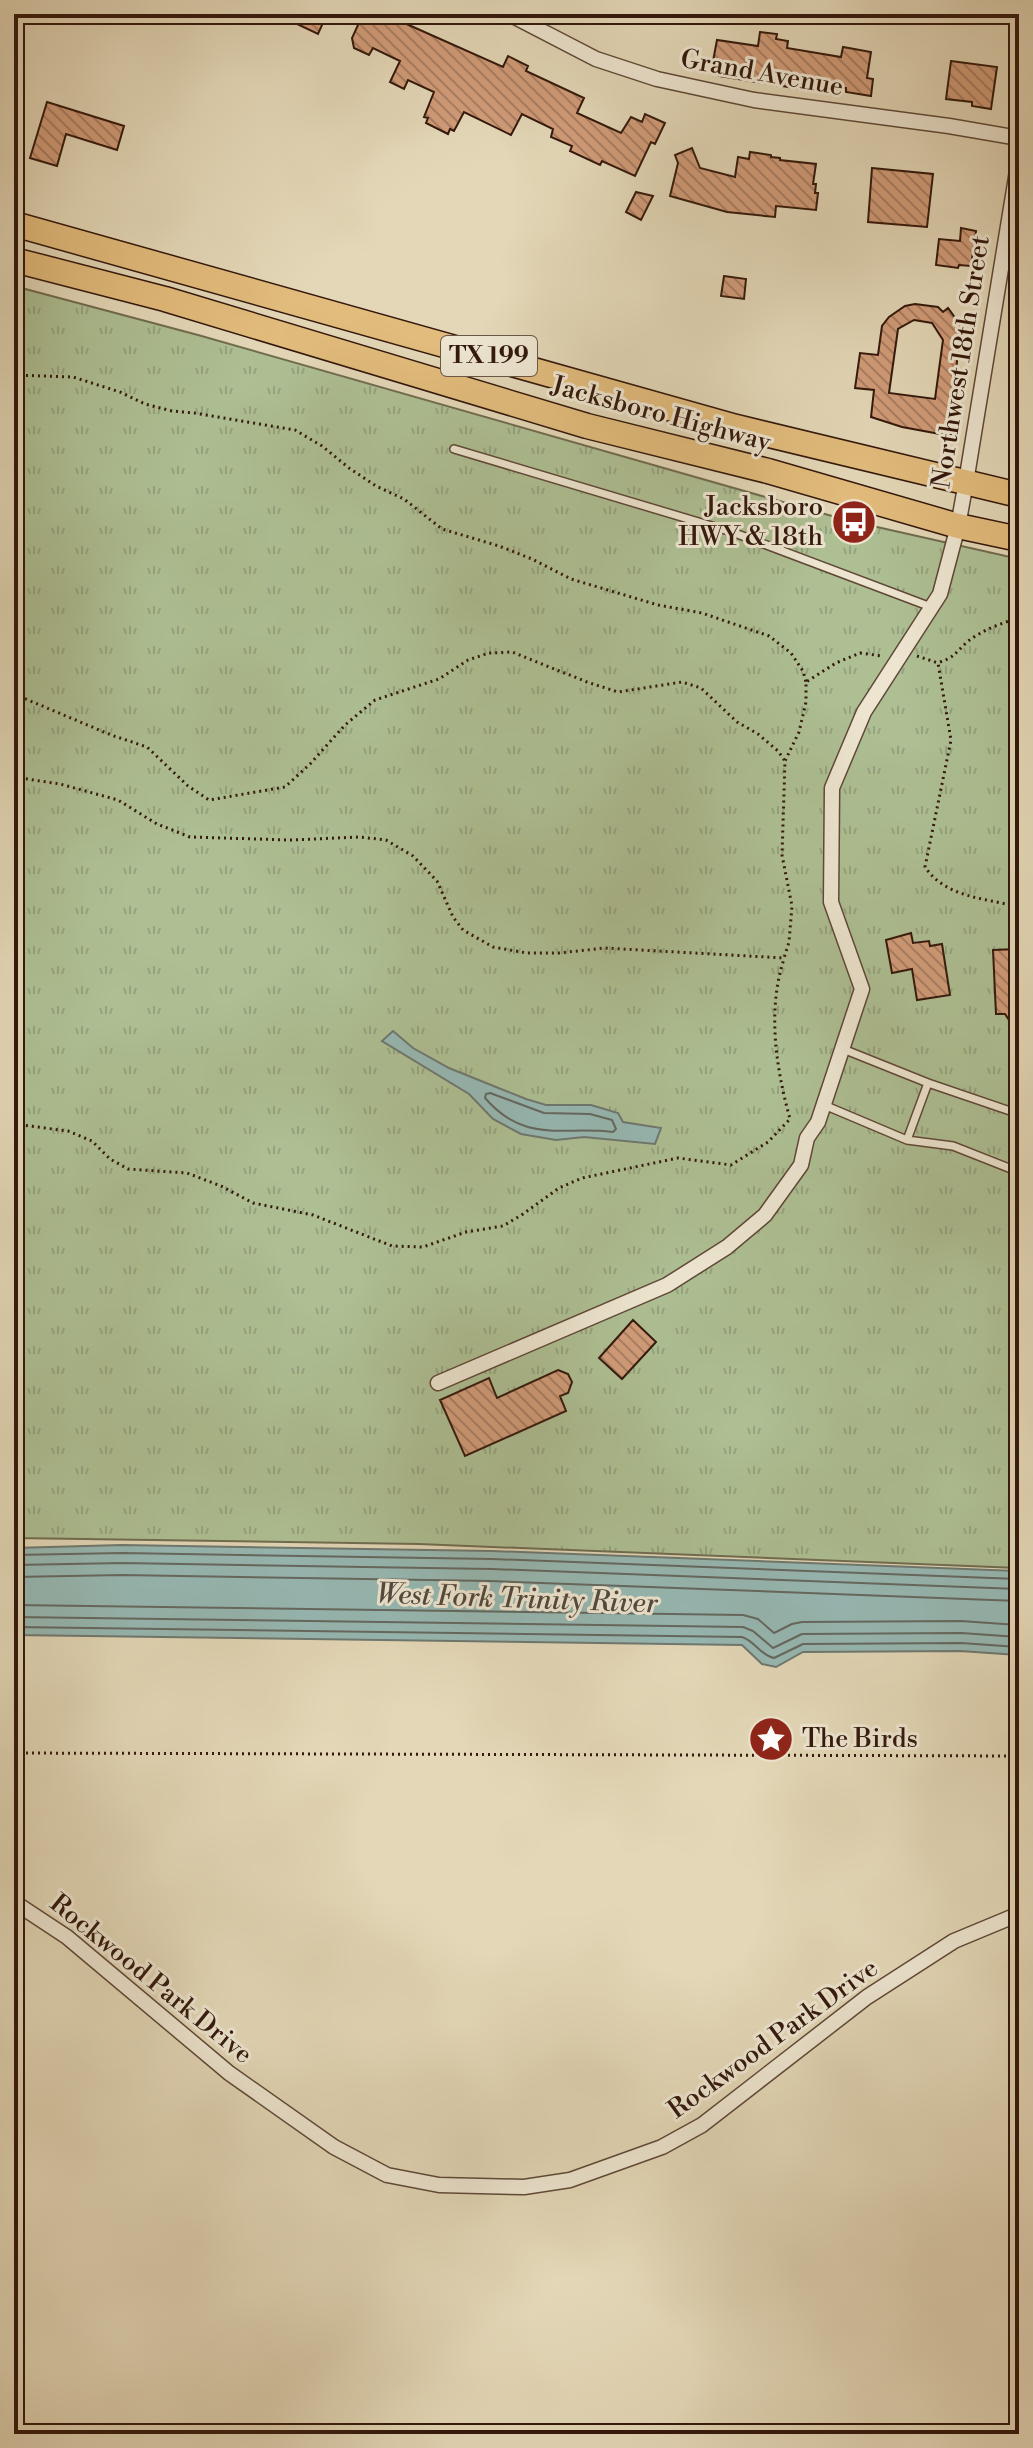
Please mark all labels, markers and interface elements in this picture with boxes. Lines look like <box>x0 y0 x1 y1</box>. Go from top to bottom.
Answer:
street label: Grand Avenue <box>678 43 846 103</box>
street label: Northwest 18th Street <box>925 233 997 491</box>
road number: TX 199 <box>441 336 537 376</box>
street label: Jacksboro Highway <box>547 369 774 459</box>
place label: Jacksboro HWY & 18th <box>678 491 823 553</box>
bus stop icon: Jacksboro HWY & 18th <box>830 498 878 546</box>
water label: West Fork Trinity River <box>376 1577 659 1621</box>
place icon: The Birds <box>747 1715 795 1763</box>
place label: The Birds <box>802 1723 918 1755</box>
street label: Rockwood Park Drive <box>43 1887 259 2071</box>
street label: Rockwood Park Drive <box>662 1952 884 2126</box>

